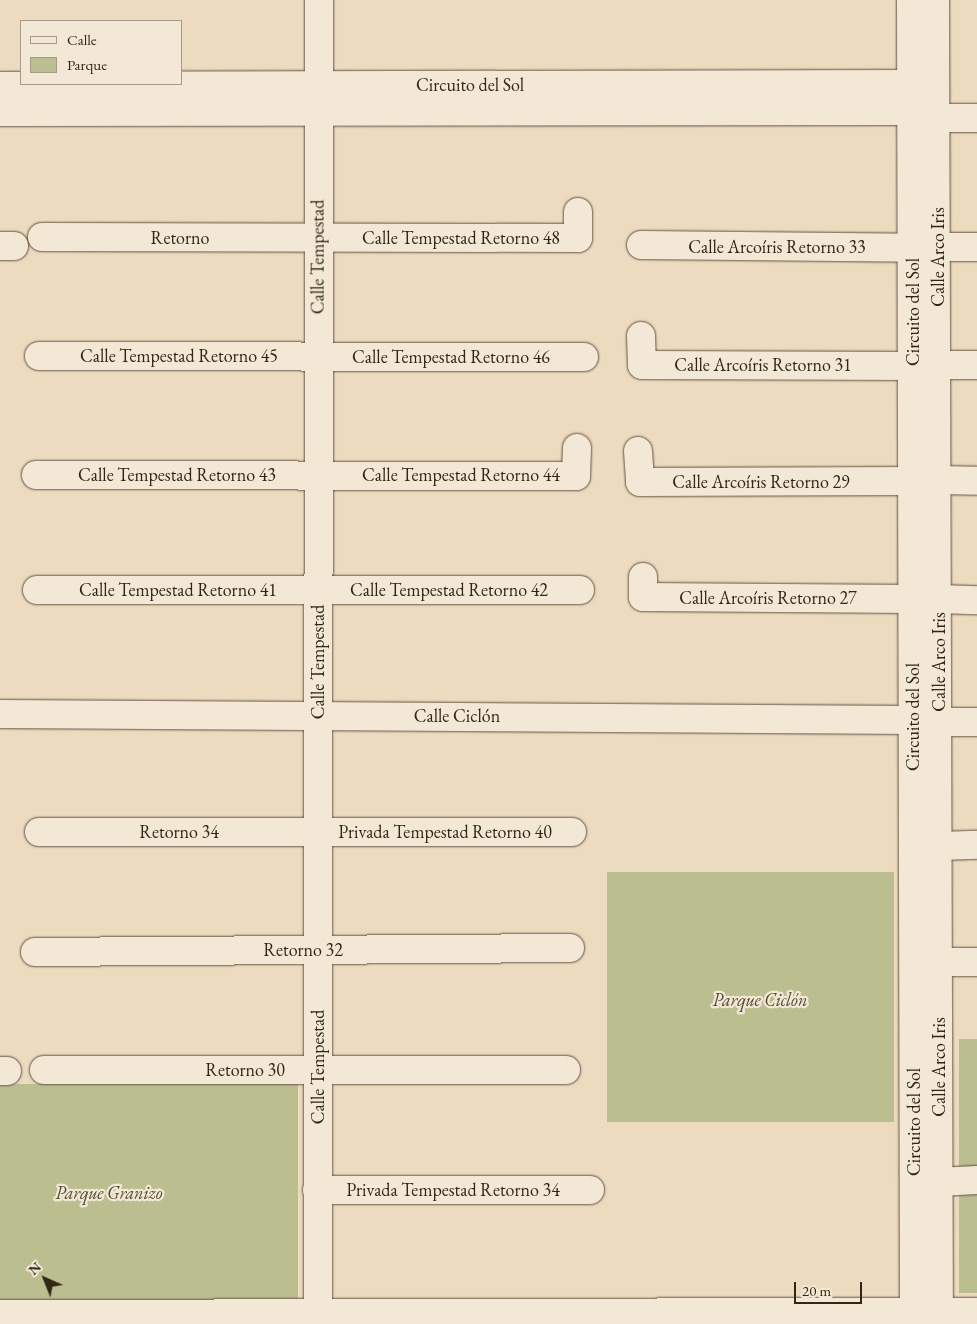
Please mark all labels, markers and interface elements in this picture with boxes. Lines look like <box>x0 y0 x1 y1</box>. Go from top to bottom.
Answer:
legend <box>20 20 182 85</box>
text: Calle <box>67 30 97 49</box>
text: Parque <box>67 55 107 74</box>
street label: Circuito del Sol <box>416 74 524 96</box>
street label: Calle Tempestad <box>307 200 329 314</box>
street label: Calle Arco Iris <box>927 207 949 307</box>
street label: Retorno <box>151 227 209 249</box>
street label: Calle Tempestad Retorno 48 <box>362 227 560 249</box>
street label: Calle Arcoíris Retorno 33 <box>688 236 866 258</box>
street label: Circuito del Sol <box>902 258 924 366</box>
street label: Calle Tempestad Retorno 45 <box>80 345 278 367</box>
street label: Calle Tempestad Retorno 46 <box>352 346 550 368</box>
street label: Calle Arcoíris Retorno 31 <box>674 354 852 376</box>
street label: Calle Tempestad Retorno 43 <box>78 464 276 486</box>
street label: Calle Tempestad Retorno 44 <box>362 464 560 486</box>
street label: Calle Arcoíris Retorno 29 <box>672 471 850 493</box>
street label: Calle Tempestad Retorno 41 <box>79 579 277 601</box>
street label: Calle Tempestad Retorno 42 <box>350 579 548 601</box>
street label: Calle Arcoíris Retorno 27 <box>679 587 857 609</box>
street label: Calle Tempestad <box>307 605 329 719</box>
street label: Calle Arco Iris <box>928 612 950 712</box>
street label: Circuito del Sol <box>902 663 924 771</box>
street label: Calle Ciclón <box>414 705 500 727</box>
street label: Retorno 34 <box>139 821 219 843</box>
street label: Privada Tempestad Retorno 40 <box>338 821 552 843</box>
street label: Retorno 32 <box>263 939 343 961</box>
park label: Parque Ciclón <box>713 989 807 1011</box>
street label: Calle Tempestad <box>307 1010 329 1124</box>
street label: Calle Arco Iris <box>928 1017 950 1117</box>
street label: Retorno 30 <box>205 1059 285 1081</box>
street label: Circuito del Sol <box>903 1068 925 1176</box>
street label: Privada Tempestad Retorno 34 <box>346 1179 560 1201</box>
park label: Parque Granizo <box>55 1182 163 1204</box>
north arrow <box>20 1254 70 1304</box>
text: N <box>24 1258 45 1279</box>
scale bar <box>797 1272 864 1304</box>
text: 20 m <box>802 1281 831 1300</box>

